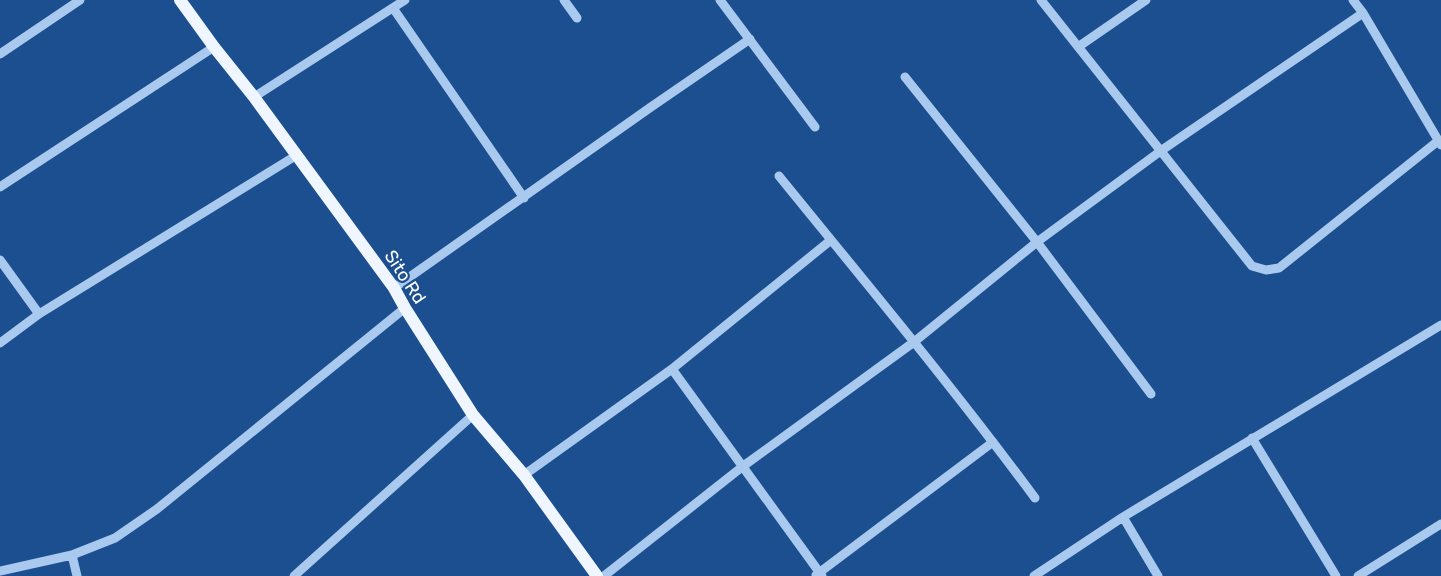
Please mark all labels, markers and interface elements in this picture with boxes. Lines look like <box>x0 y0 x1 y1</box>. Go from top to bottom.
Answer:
street label: Sito Rd <box>380 246 430 308</box>

